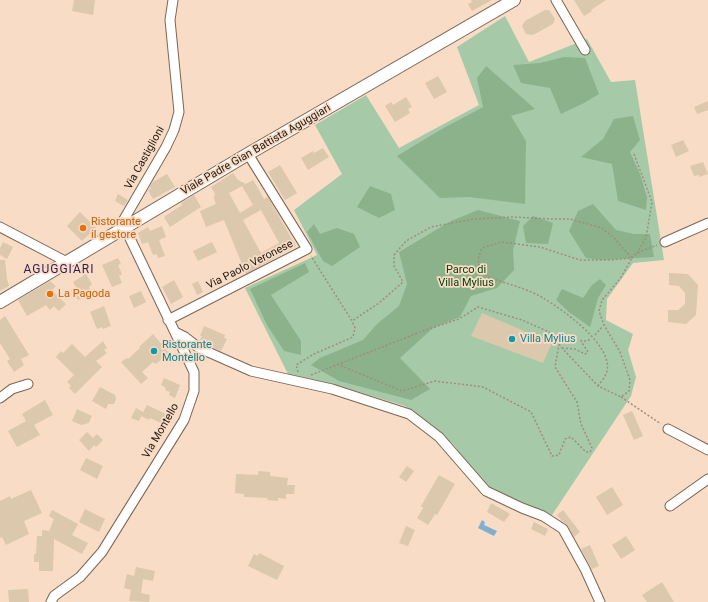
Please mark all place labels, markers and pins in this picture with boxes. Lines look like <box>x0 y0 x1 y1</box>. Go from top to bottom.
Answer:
place label: Ristorante il gestore <box>91 215 141 241</box>
marker: Ristorante il gestore <box>78 223 88 233</box>
place label: La Pagoda <box>58 287 110 301</box>
marker: La Pagoda <box>45 289 55 299</box>
place label: Villa Mylius <box>520 332 576 346</box>
marker: Villa Mylius <box>507 334 517 344</box>
place label: Ristorante Montello <box>162 338 212 364</box>
marker: Ristorante Montello <box>149 346 159 356</box>

